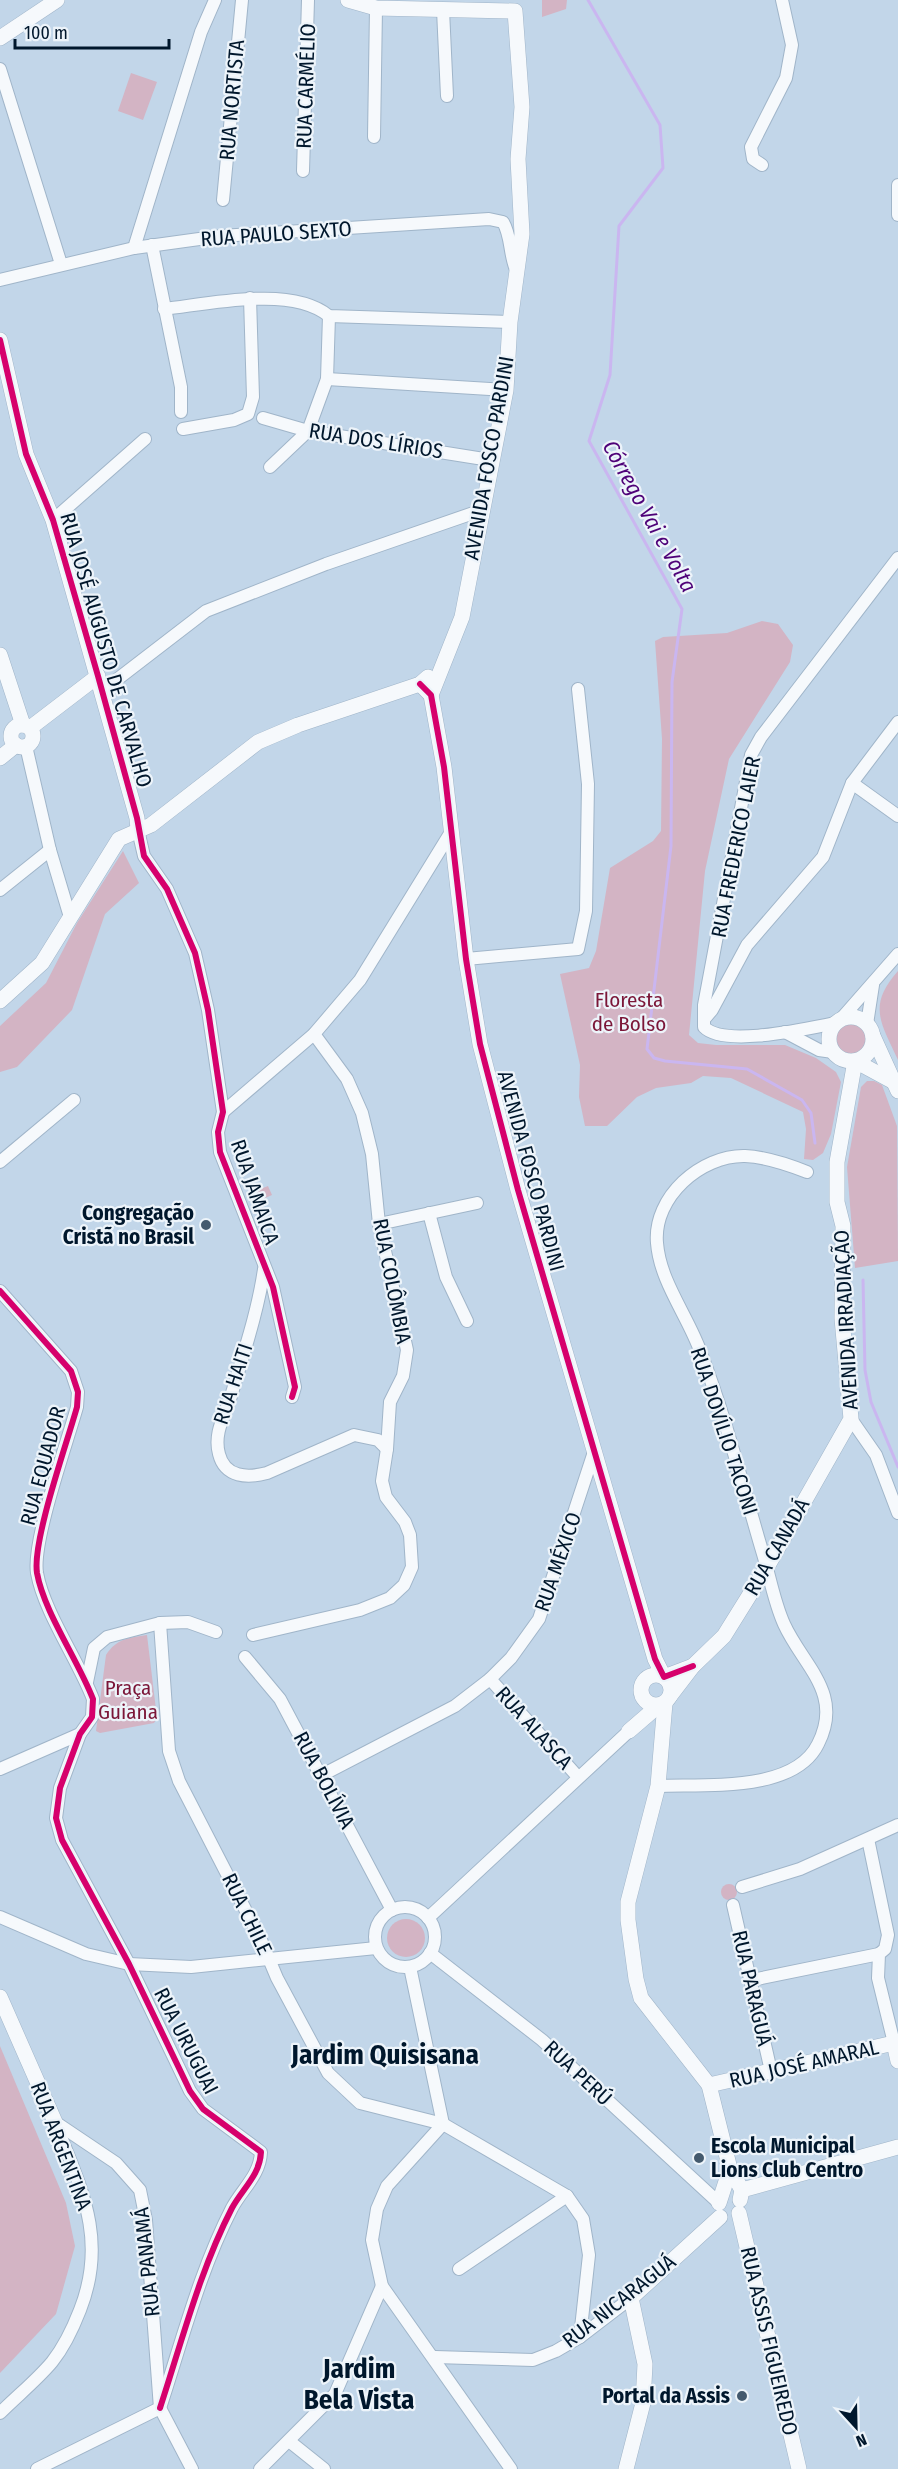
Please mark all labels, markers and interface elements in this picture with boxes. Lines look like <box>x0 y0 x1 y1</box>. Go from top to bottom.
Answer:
scale bar <box>15 12 170 50</box>
text: 100 m <box>24 22 68 44</box>
street label: RUA CARMÉLIO <box>291 23 321 149</box>
street label: RUA NORTISTA <box>214 38 250 162</box>
street label: RUA PAULO SEXTO <box>200 216 352 252</box>
street label: AVENIDA FOSCO PARDINI <box>458 354 520 562</box>
street label: RUA DOS LÍRIOS <box>307 418 445 464</box>
water label: Córrego Vai e Volta <box>597 436 702 597</box>
street label: RUA JOSÉ AUGUSTO DE CARVALHO <box>54 510 158 790</box>
street label: RUA FREDERICO LAIER <box>706 753 766 940</box>
park label: Floresta de Bolso <box>592 987 666 1037</box>
street label: AVENIDA FOSCO PARDINI <box>492 1068 570 1274</box>
street label: RUA JAMAICA <box>225 1136 285 1248</box>
place label: Congregação Cristã no Brasil <box>63 1200 194 1250</box>
street label: RUA COLÔMBIA <box>367 1216 417 1346</box>
marker: Congregação Cristã no Brasil <box>199 1218 213 1232</box>
street label: AVENIDA IRRADIAÇÃO <box>828 1229 864 1411</box>
street label: RUA HAITI <box>208 1340 258 1428</box>
street label: RUA DOVÍLIO TACONI <box>685 1344 763 1518</box>
street label: RUA EQUADOR <box>15 1403 72 1528</box>
street label: RUA CANADÁ <box>739 1494 815 1600</box>
street label: RUA MÉXICO <box>529 1509 587 1615</box>
park label: Praça Guiana <box>98 1675 158 1725</box>
street label: RUA ALASCA <box>490 1681 578 1775</box>
street label: RUA BOLÍVIA <box>288 1727 360 1833</box>
street label: RUA CHILE <box>216 1869 278 1959</box>
street label: RUA PARAGUÁ <box>726 1928 778 2048</box>
street label: RUA URUGUAI <box>148 1983 224 2099</box>
street label: RUA JOSÉ AMARAL <box>727 2034 882 2094</box>
street label: RUA PERÚ <box>538 2035 618 2111</box>
district label: Jardim Quisisana <box>290 2039 479 2071</box>
street label: RUA ARGENTINA <box>25 2078 97 2214</box>
place label: Escola Municipal Lions Club Centro <box>711 2133 863 2183</box>
marker: Escola Municipal Lions Club Centro <box>692 2151 706 2165</box>
street label: RUA PANAMÁ <box>128 2206 166 2318</box>
street label: RUA ASSIS FIGUEIREDO <box>735 2244 803 2438</box>
street label: RUA NICARAGUÁ <box>557 2249 681 2353</box>
district label: Jardim Bela Vista <box>304 2353 414 2416</box>
place label: Portal da Assis <box>602 2383 730 2409</box>
marker: Portal da Assis <box>735 2389 749 2403</box>
north arrow <box>826 2397 886 2457</box>
text: N <box>853 2430 869 2451</box>

